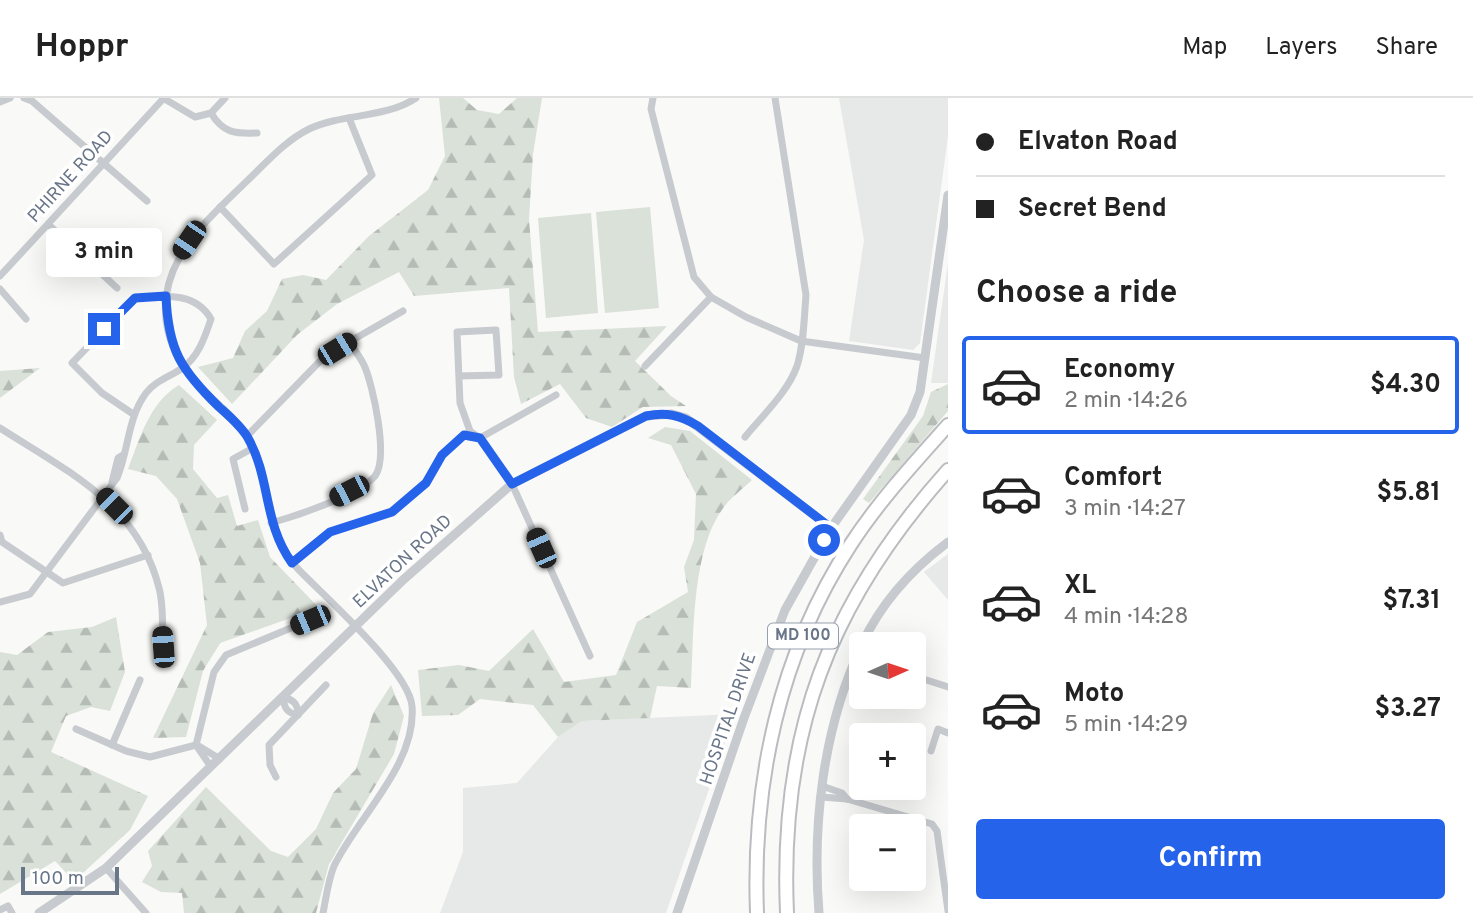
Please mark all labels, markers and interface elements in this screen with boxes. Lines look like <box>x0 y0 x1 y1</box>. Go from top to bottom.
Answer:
text: Hoppr <box>35 27 128 69</box>
text: Map <box>1182 33 1227 63</box>
text: Layers <box>1265 33 1337 63</box>
text: Share <box>1375 33 1438 63</box>
street label: PHIRNE ROAD <box>23 126 119 228</box>
text: Elvaton Road <box>1018 126 1178 159</box>
text: Secret Bend <box>1018 193 1167 226</box>
car <box>169 217 210 263</box>
callout: 3 min <box>46 228 162 276</box>
text: 3 min <box>74 238 134 267</box>
text: Choose a ride <box>976 274 1177 314</box>
route end <box>88 313 120 345</box>
car <box>314 329 361 369</box>
icon: car <box>980 354 1043 417</box>
text: Economy <box>1064 354 1175 387</box>
text: $4.30 <box>1370 369 1441 402</box>
text: 2 min · 14:26 <box>1064 387 1188 416</box>
icon: car <box>980 462 1043 525</box>
text: Comfort <box>1064 462 1162 495</box>
car <box>326 472 373 510</box>
text: $5.81 <box>1376 477 1441 510</box>
car <box>92 484 137 528</box>
text: 3 min · 14:27 <box>1064 495 1186 524</box>
street label: ELVATON ROAD <box>349 510 457 614</box>
route start <box>808 524 840 556</box>
car <box>523 525 560 571</box>
icon: car <box>980 570 1043 633</box>
text: XL <box>1064 570 1096 603</box>
text: $7.31 <box>1382 585 1441 618</box>
car <box>287 602 334 638</box>
text: 4 min · 14:28 <box>1064 603 1188 632</box>
road number: MD 100 <box>768 624 838 649</box>
car <box>152 625 175 669</box>
north arrow <box>849 632 926 709</box>
map controls <box>849 632 926 891</box>
street label: HOSPITAL DRIVE <box>696 650 762 788</box>
icon: car <box>980 678 1043 741</box>
text: Moto <box>1064 678 1124 711</box>
text: $3.27 <box>1374 693 1441 726</box>
text: 5 min · 14:29 <box>1064 711 1188 740</box>
button: + <box>849 723 926 800</box>
button: − <box>849 814 926 891</box>
button: Confirm <box>976 819 1445 899</box>
scale bar <box>21 864 119 896</box>
text: 100 m <box>32 867 84 891</box>

